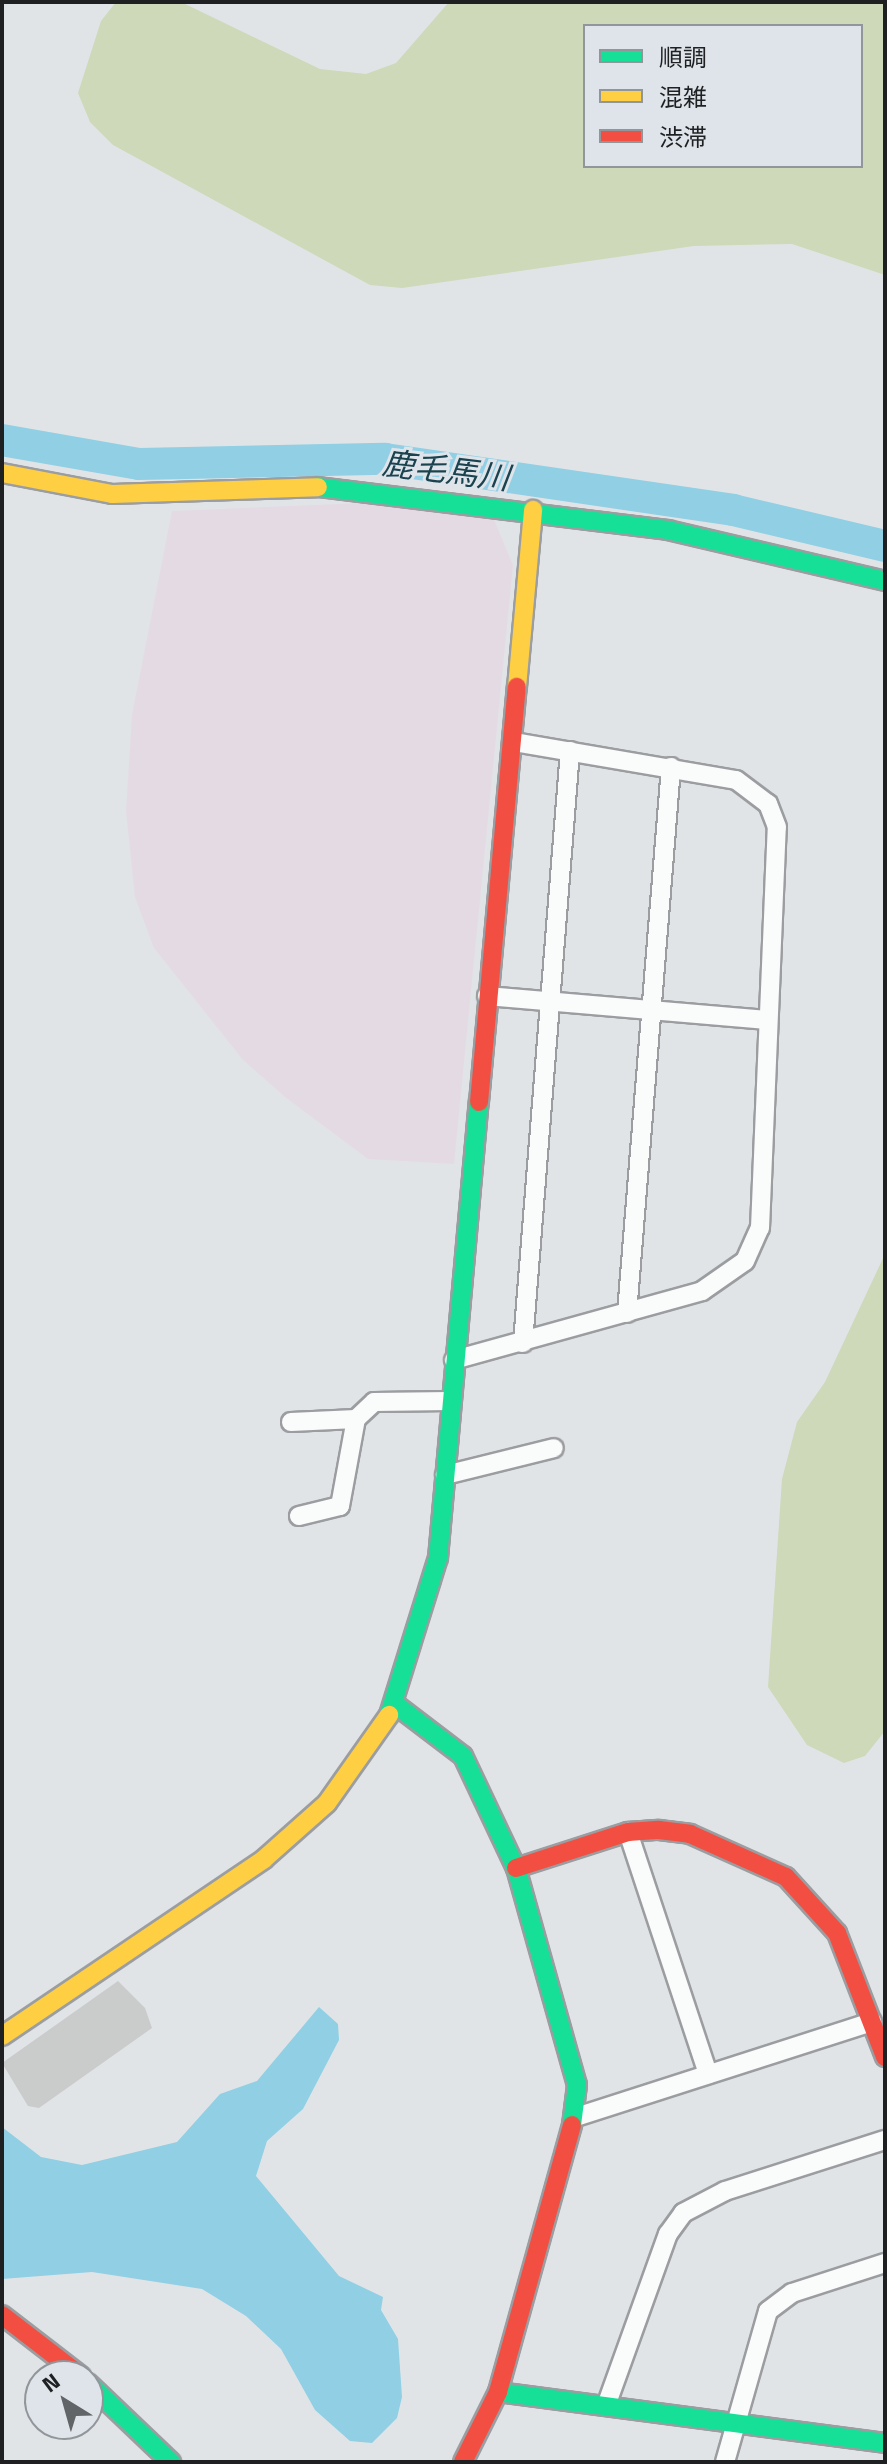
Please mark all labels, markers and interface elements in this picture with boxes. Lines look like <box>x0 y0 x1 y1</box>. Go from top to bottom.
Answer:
legend <box>583 24 863 168</box>
text: 順調 <box>659 39 707 75</box>
text: 混雑 <box>659 79 707 115</box>
text: 渋滞 <box>659 119 707 155</box>
water label: 鹿毛馬川 <box>380 443 512 497</box>
north arrow <box>24 2360 104 2440</box>
text: N <box>34 2364 67 2401</box>

